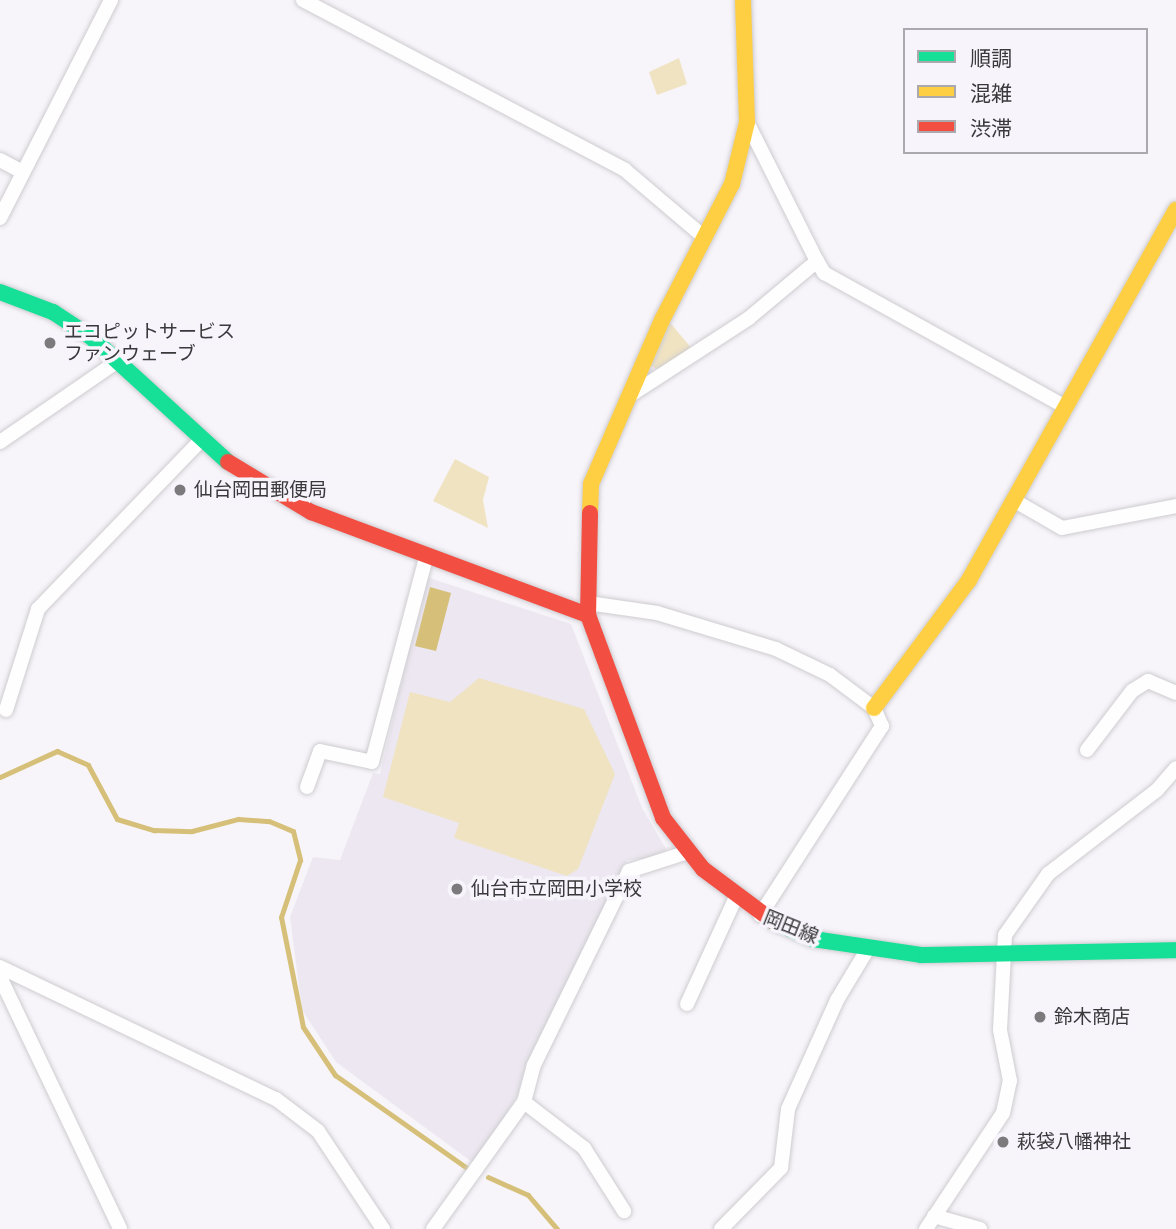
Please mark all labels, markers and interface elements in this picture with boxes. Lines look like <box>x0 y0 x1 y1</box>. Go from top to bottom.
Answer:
legend <box>903 28 1148 154</box>
text: 順調 <box>970 46 1012 71</box>
text: 混雑 <box>970 81 1012 106</box>
text: 渋滞 <box>970 116 1012 141</box>
place label: エコピットサービス ファンウェーブ <box>64 321 235 365</box>
marker: エコピットサービス ファンウェーブ <box>42 335 58 351</box>
place label: 仙台岡田郵便局 <box>194 479 327 501</box>
marker: 仙台岡田郵便局 <box>172 482 188 498</box>
place label: 仙台市立岡田小学校 <box>471 878 642 900</box>
marker: 仙台市立岡田小学校 <box>449 881 465 897</box>
street label: 岡田線 <box>760 906 822 948</box>
place label: 鈴木商店 <box>1054 1006 1130 1028</box>
marker: 鈴木商店 <box>1032 1009 1048 1025</box>
place label: 萩袋八幡神社 <box>1017 1131 1131 1153</box>
marker: 萩袋八幡神社 <box>995 1134 1011 1150</box>

